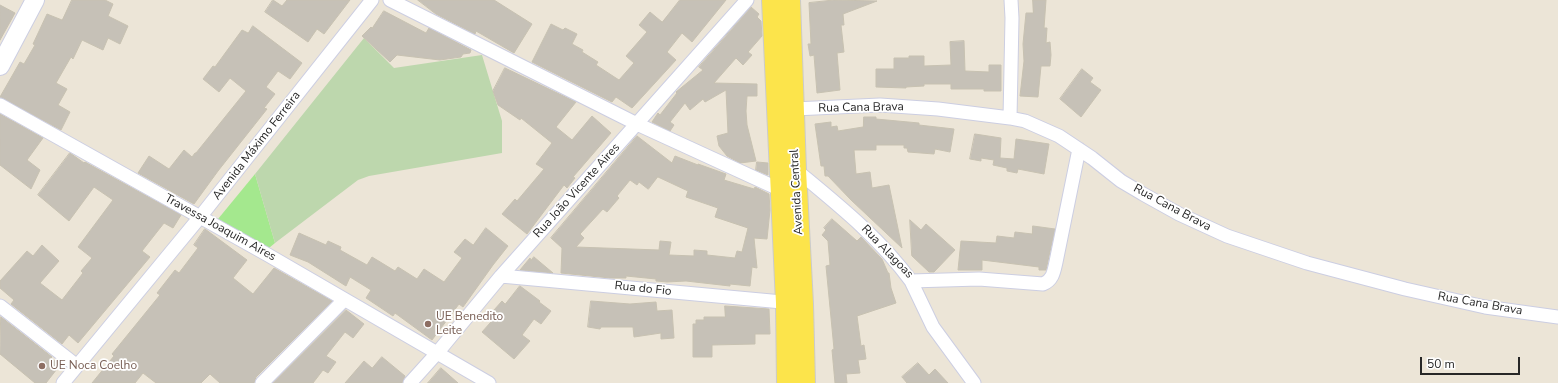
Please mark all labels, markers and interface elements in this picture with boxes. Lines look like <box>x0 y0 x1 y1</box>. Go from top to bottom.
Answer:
street label: Avenida Máximo Ferreira <box>210 89 304 203</box>
street label: Rua Cana Brava <box>818 100 904 116</box>
street label: Rua João Vicente Aires <box>531 141 623 241</box>
street label: Avenida Central <box>788 149 806 235</box>
street label: Rua Cana Brava <box>1131 182 1213 234</box>
street label: Travessa Joaquim Aires <box>162 191 278 265</box>
street label: Rua Alagoas <box>858 222 916 282</box>
street label: Rua do Fio <box>614 279 672 299</box>
street label: Rua Cana Brava <box>1437 289 1523 319</box>
place label: UE Benedito Leite <box>436 310 503 338</box>
marker: UE Benedito Leite <box>423 319 433 329</box>
scale bar <box>1422 349 1522 375</box>
text: 50 m <box>1427 356 1455 372</box>
place label: UE Noca Coelho <box>50 359 137 373</box>
marker: UE Noca Coelho <box>37 361 47 371</box>

